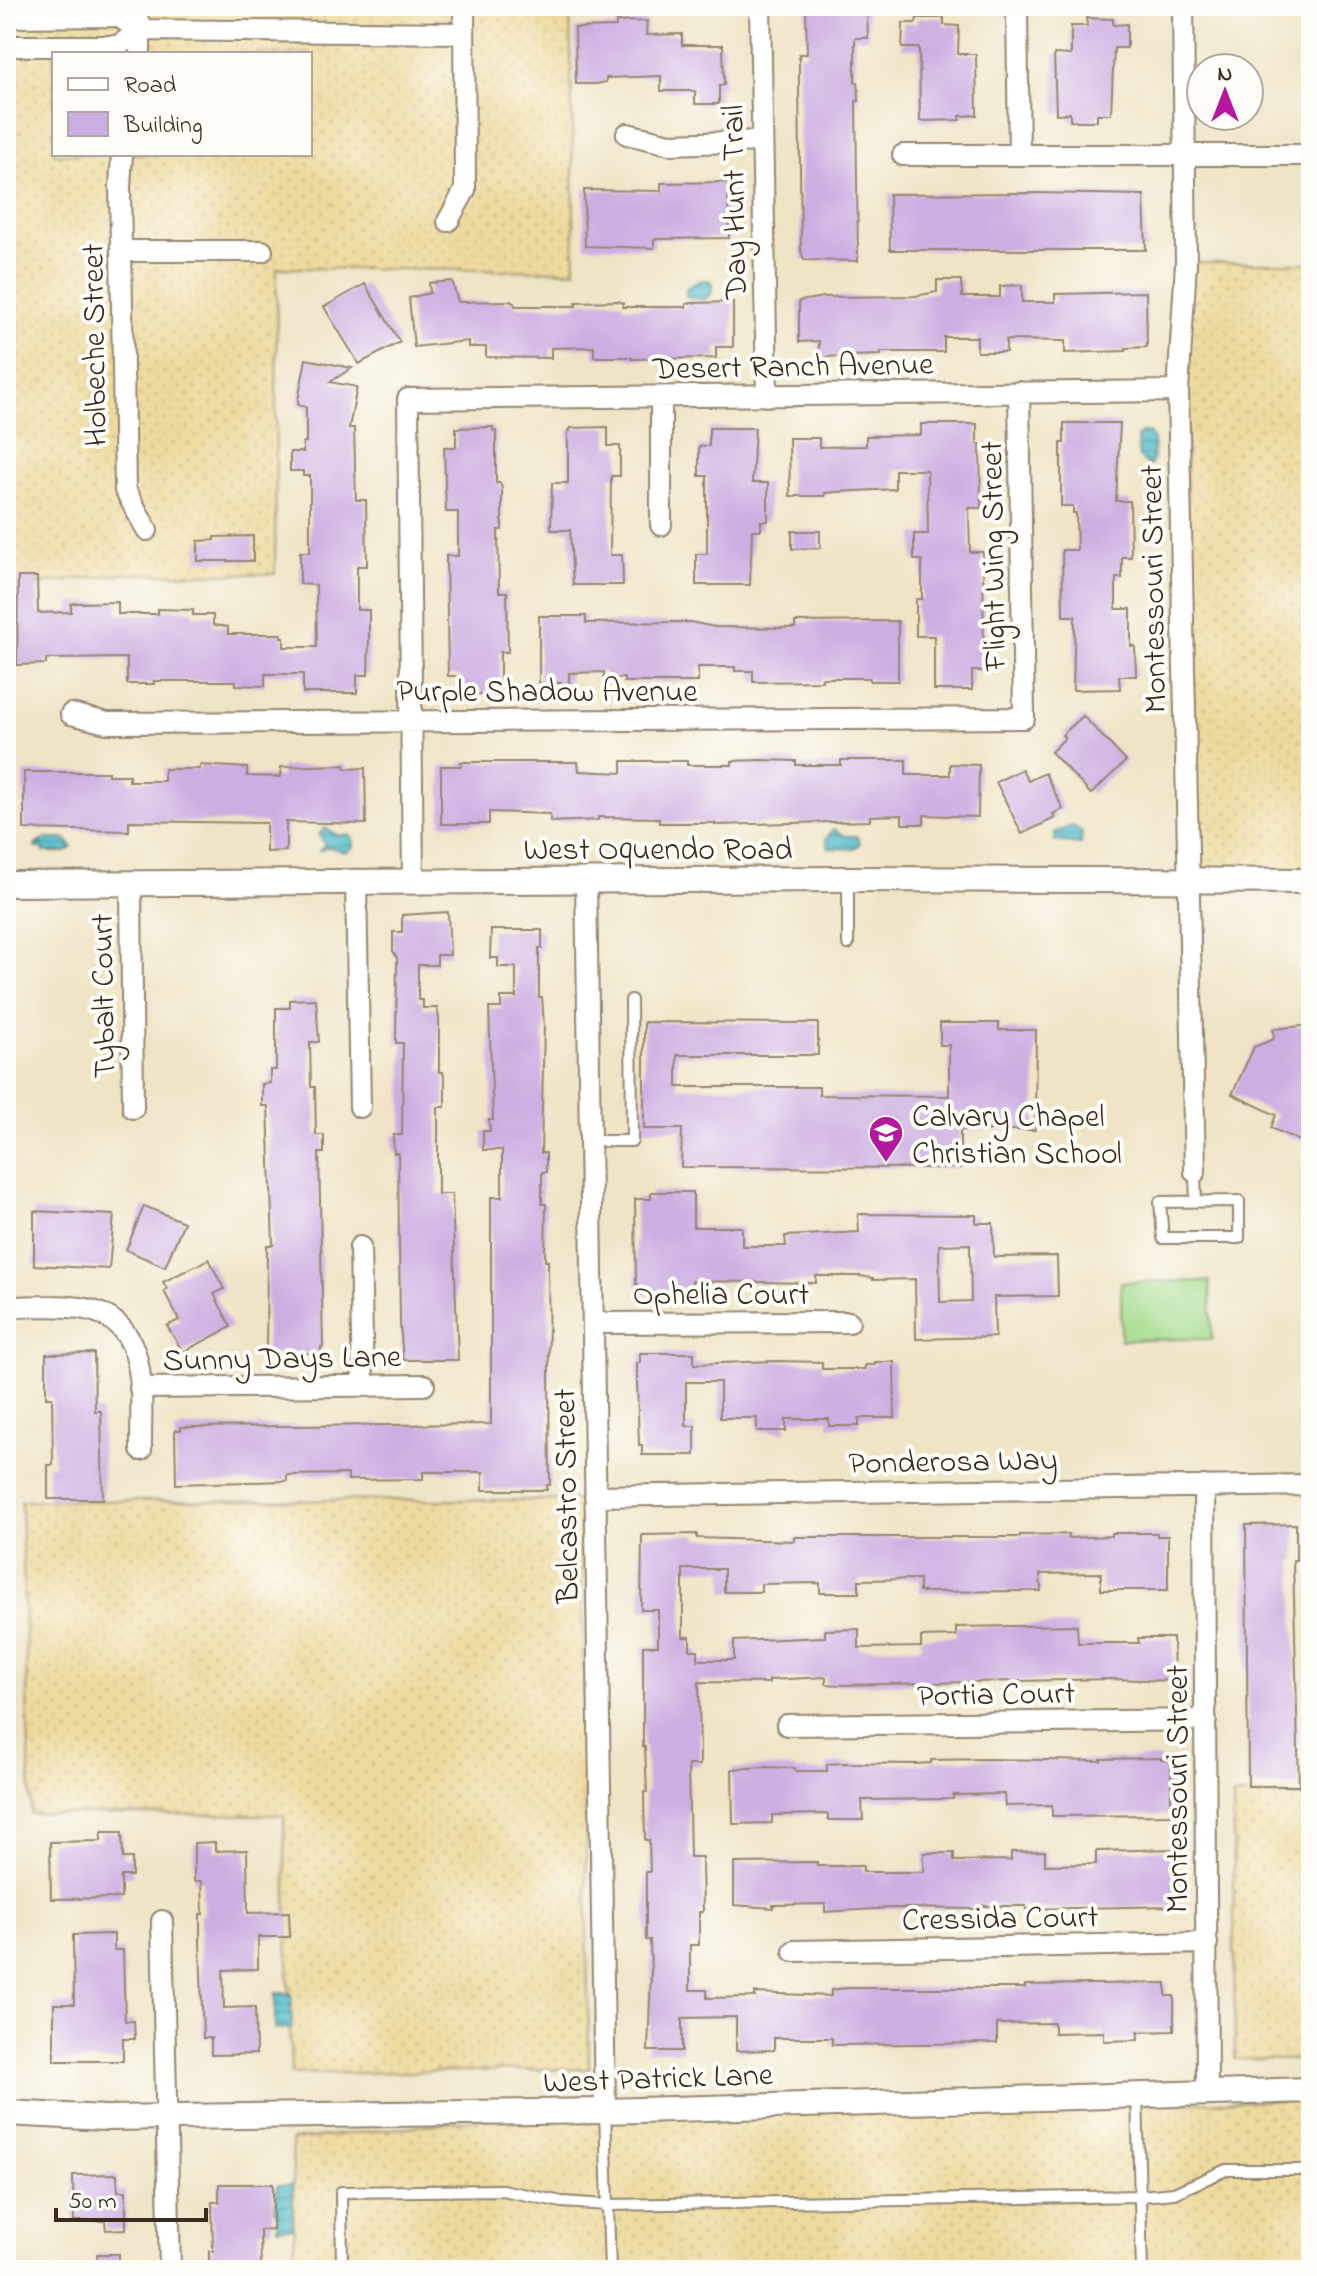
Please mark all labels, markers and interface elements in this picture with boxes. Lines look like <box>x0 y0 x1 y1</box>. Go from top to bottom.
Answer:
legend <box>52 52 312 156</box>
north arrow <box>1185 52 1265 132</box>
text: N <box>1218 59 1232 91</box>
text: Road <box>124 69 177 104</box>
street label: Day Hunt Trail <box>711 104 762 301</box>
text: Building <box>123 109 203 144</box>
street label: Holbeche Street <box>71 243 122 447</box>
street label: Desert Ranch Avenue <box>651 343 935 394</box>
street label: Flight Wing Street <box>970 440 1021 672</box>
street label: Montessouri Street <box>1130 464 1181 714</box>
street label: Purple Shadow Avenue <box>396 670 698 717</box>
street label: West Oquendo Road <box>523 828 793 875</box>
street label: Tybalt Court <box>81 913 130 1079</box>
place label: Calvary Chapel Christian School <box>912 1095 1122 1179</box>
school or university icon: Calvary Chapel Christian School <box>867 1114 905 1164</box>
street label: Ophelia Court <box>633 1273 810 1320</box>
street label: Sunny Days Lane <box>163 1335 402 1386</box>
street label: Belcastro Street <box>543 1388 594 1605</box>
street label: Ponderosa Way <box>848 1438 1058 1489</box>
street label: Montessouri Street <box>1156 1664 1203 1913</box>
street label: Portia Court <box>917 1672 1076 1721</box>
street label: Cressida Court <box>901 1895 1099 1946</box>
street label: West Patrick Lane <box>542 2053 775 2108</box>
scale bar <box>56 2172 206 2222</box>
text: 50 m <box>68 2185 117 2220</box>

